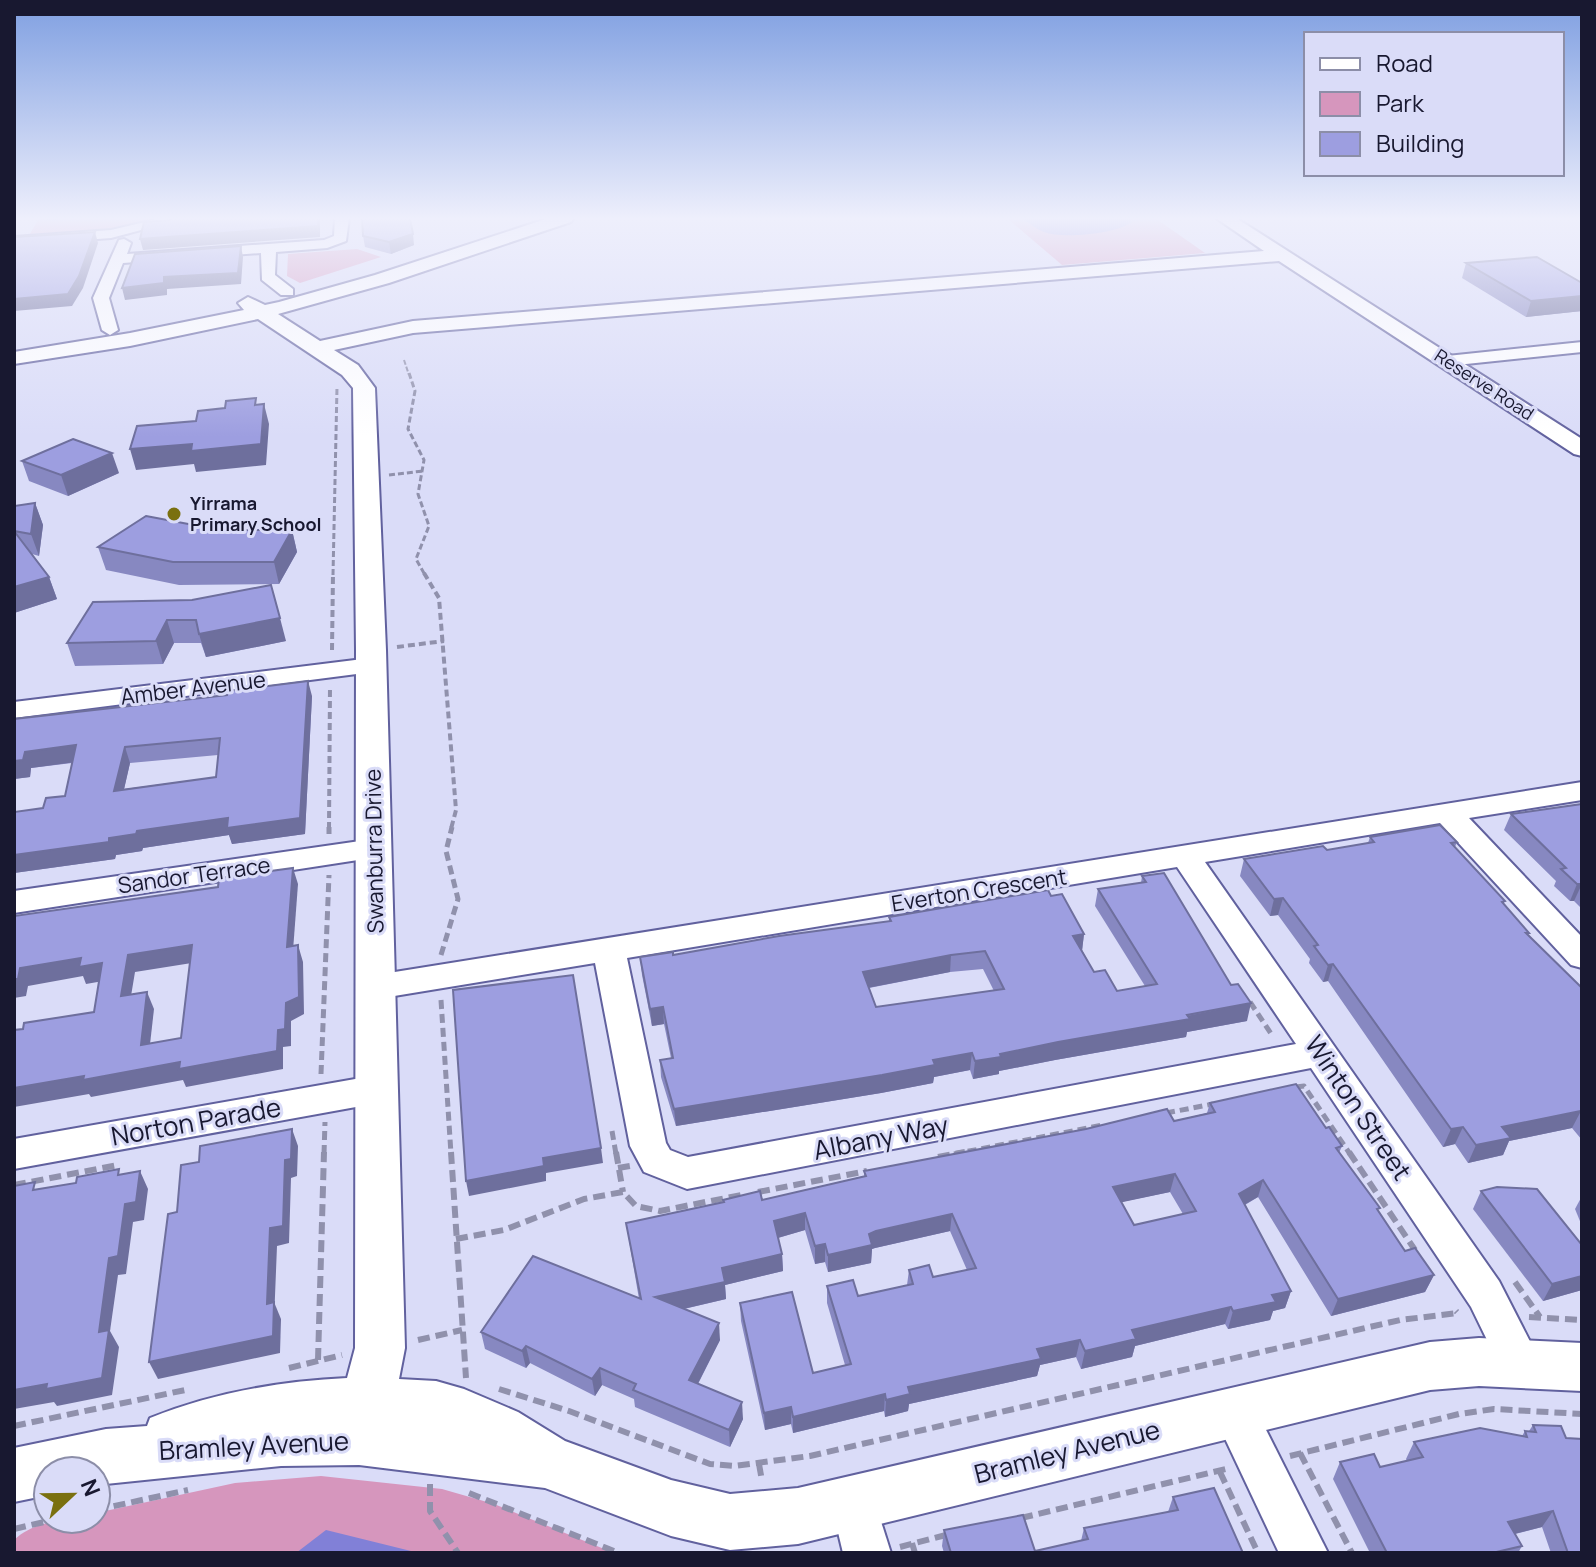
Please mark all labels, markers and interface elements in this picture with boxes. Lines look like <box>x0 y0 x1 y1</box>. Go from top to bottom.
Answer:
legend <box>1304 32 1564 176</box>
text: Road <box>1376 46 1433 79</box>
text: Park <box>1376 86 1425 119</box>
text: Building <box>1376 126 1464 159</box>
street label: Reserve Road <box>1430 343 1539 425</box>
place label: Yirrama Primary School <box>190 491 322 536</box>
marker: Yirrama Primary School <box>165 505 183 523</box>
street label: Amber Avenue <box>119 664 267 712</box>
street label: Swanburra Drive <box>358 768 390 934</box>
street label: Sandor Terrace <box>116 849 272 901</box>
street label: Everton Crescent <box>889 861 1069 919</box>
street label: Winton Street <box>1297 1028 1421 1187</box>
street label: Norton Parade <box>108 1088 284 1154</box>
street label: Albany Way <box>810 1106 952 1168</box>
street label: Bramley Avenue <box>970 1411 1163 1492</box>
street label: Bramley Avenue <box>158 1422 350 1468</box>
north arrow <box>32 1455 112 1535</box>
text: N <box>74 1475 107 1500</box>

